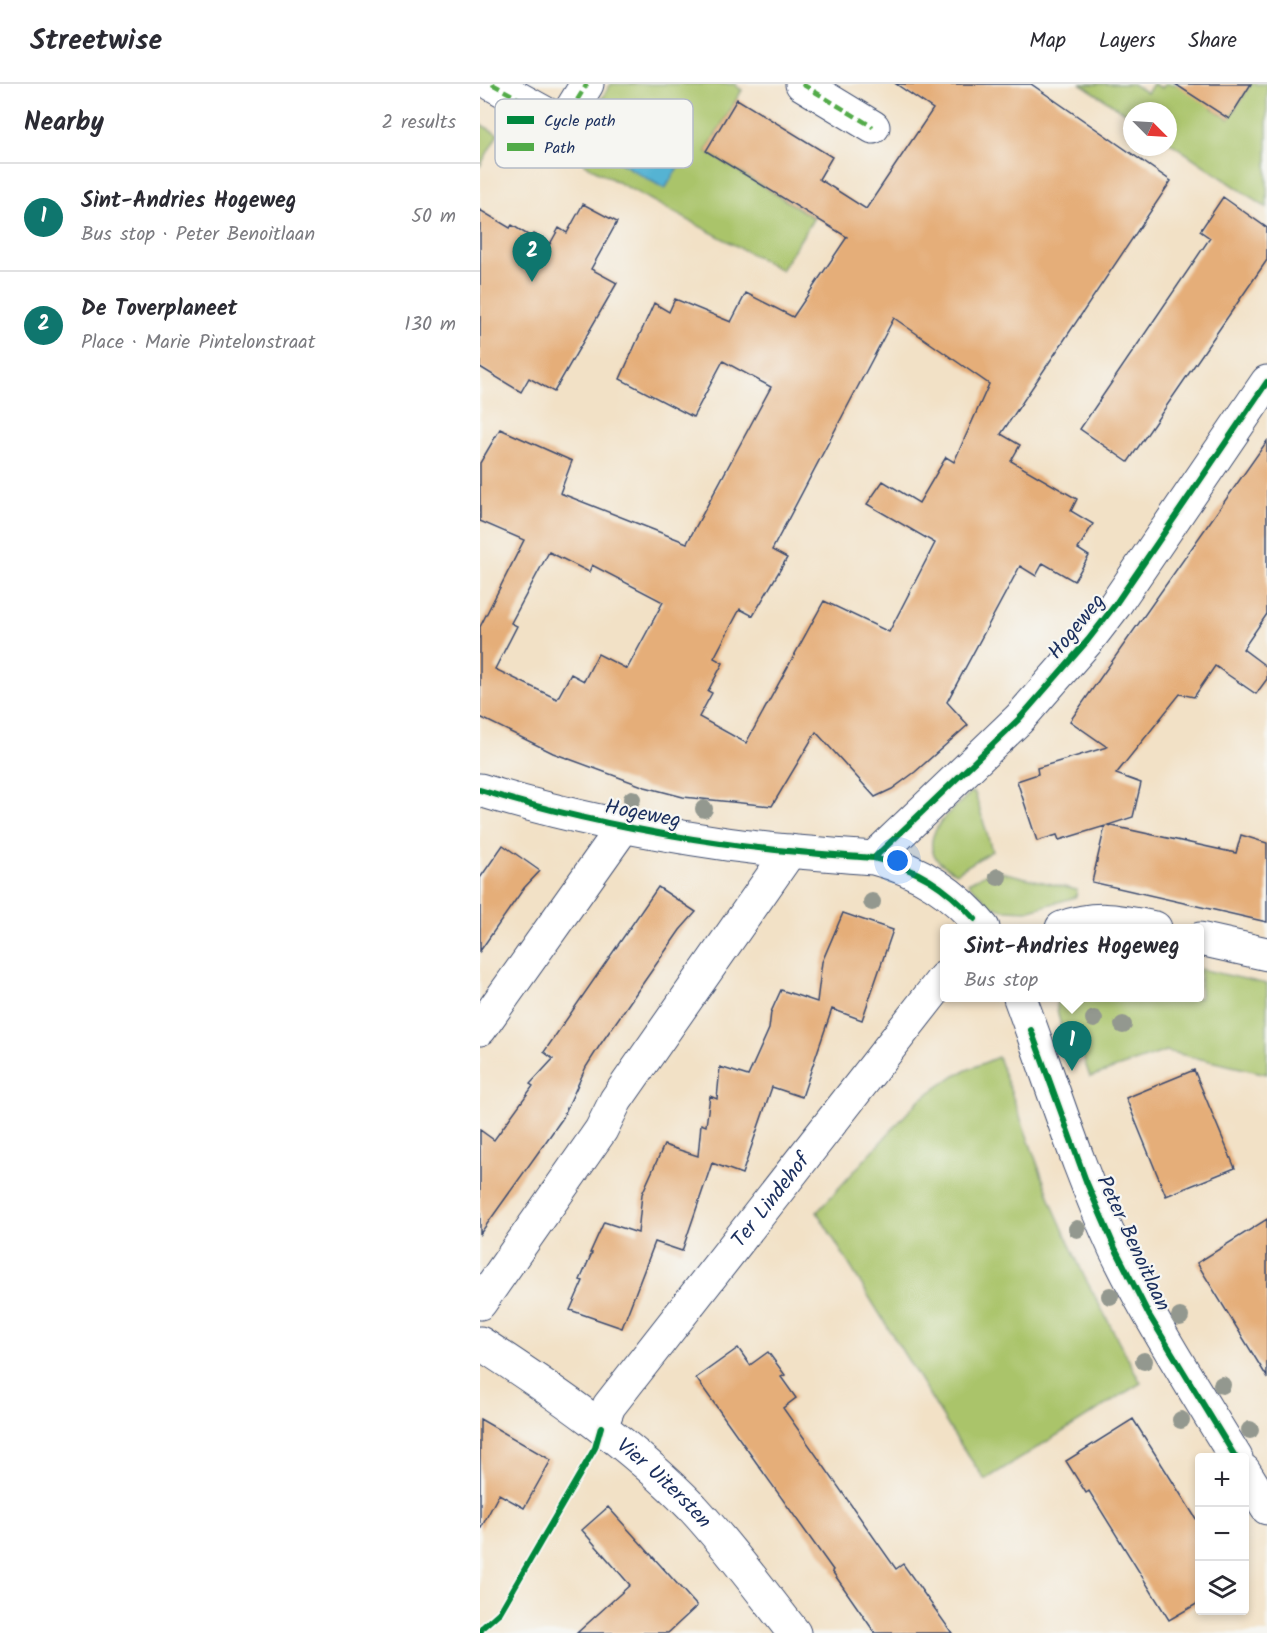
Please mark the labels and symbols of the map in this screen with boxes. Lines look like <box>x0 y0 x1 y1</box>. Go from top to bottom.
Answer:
legend <box>495 99 693 168</box>
north arrow <box>1123 102 1177 156</box>
text: Cycle path <box>544 109 616 134</box>
text: Path <box>544 136 575 161</box>
pin: 2 <box>512 232 552 282</box>
street label: Hogeweg <box>1040 587 1114 667</box>
street label: Hogeweg <box>602 791 683 838</box>
your location <box>883 846 912 875</box>
pin: 1 <box>1052 1022 1092 1071</box>
street label: Ter Lindehof <box>724 1145 820 1255</box>
street label: Peter Benoitlaan <box>1087 1170 1179 1317</box>
street label: Vier Uitersten <box>609 1430 719 1537</box>

